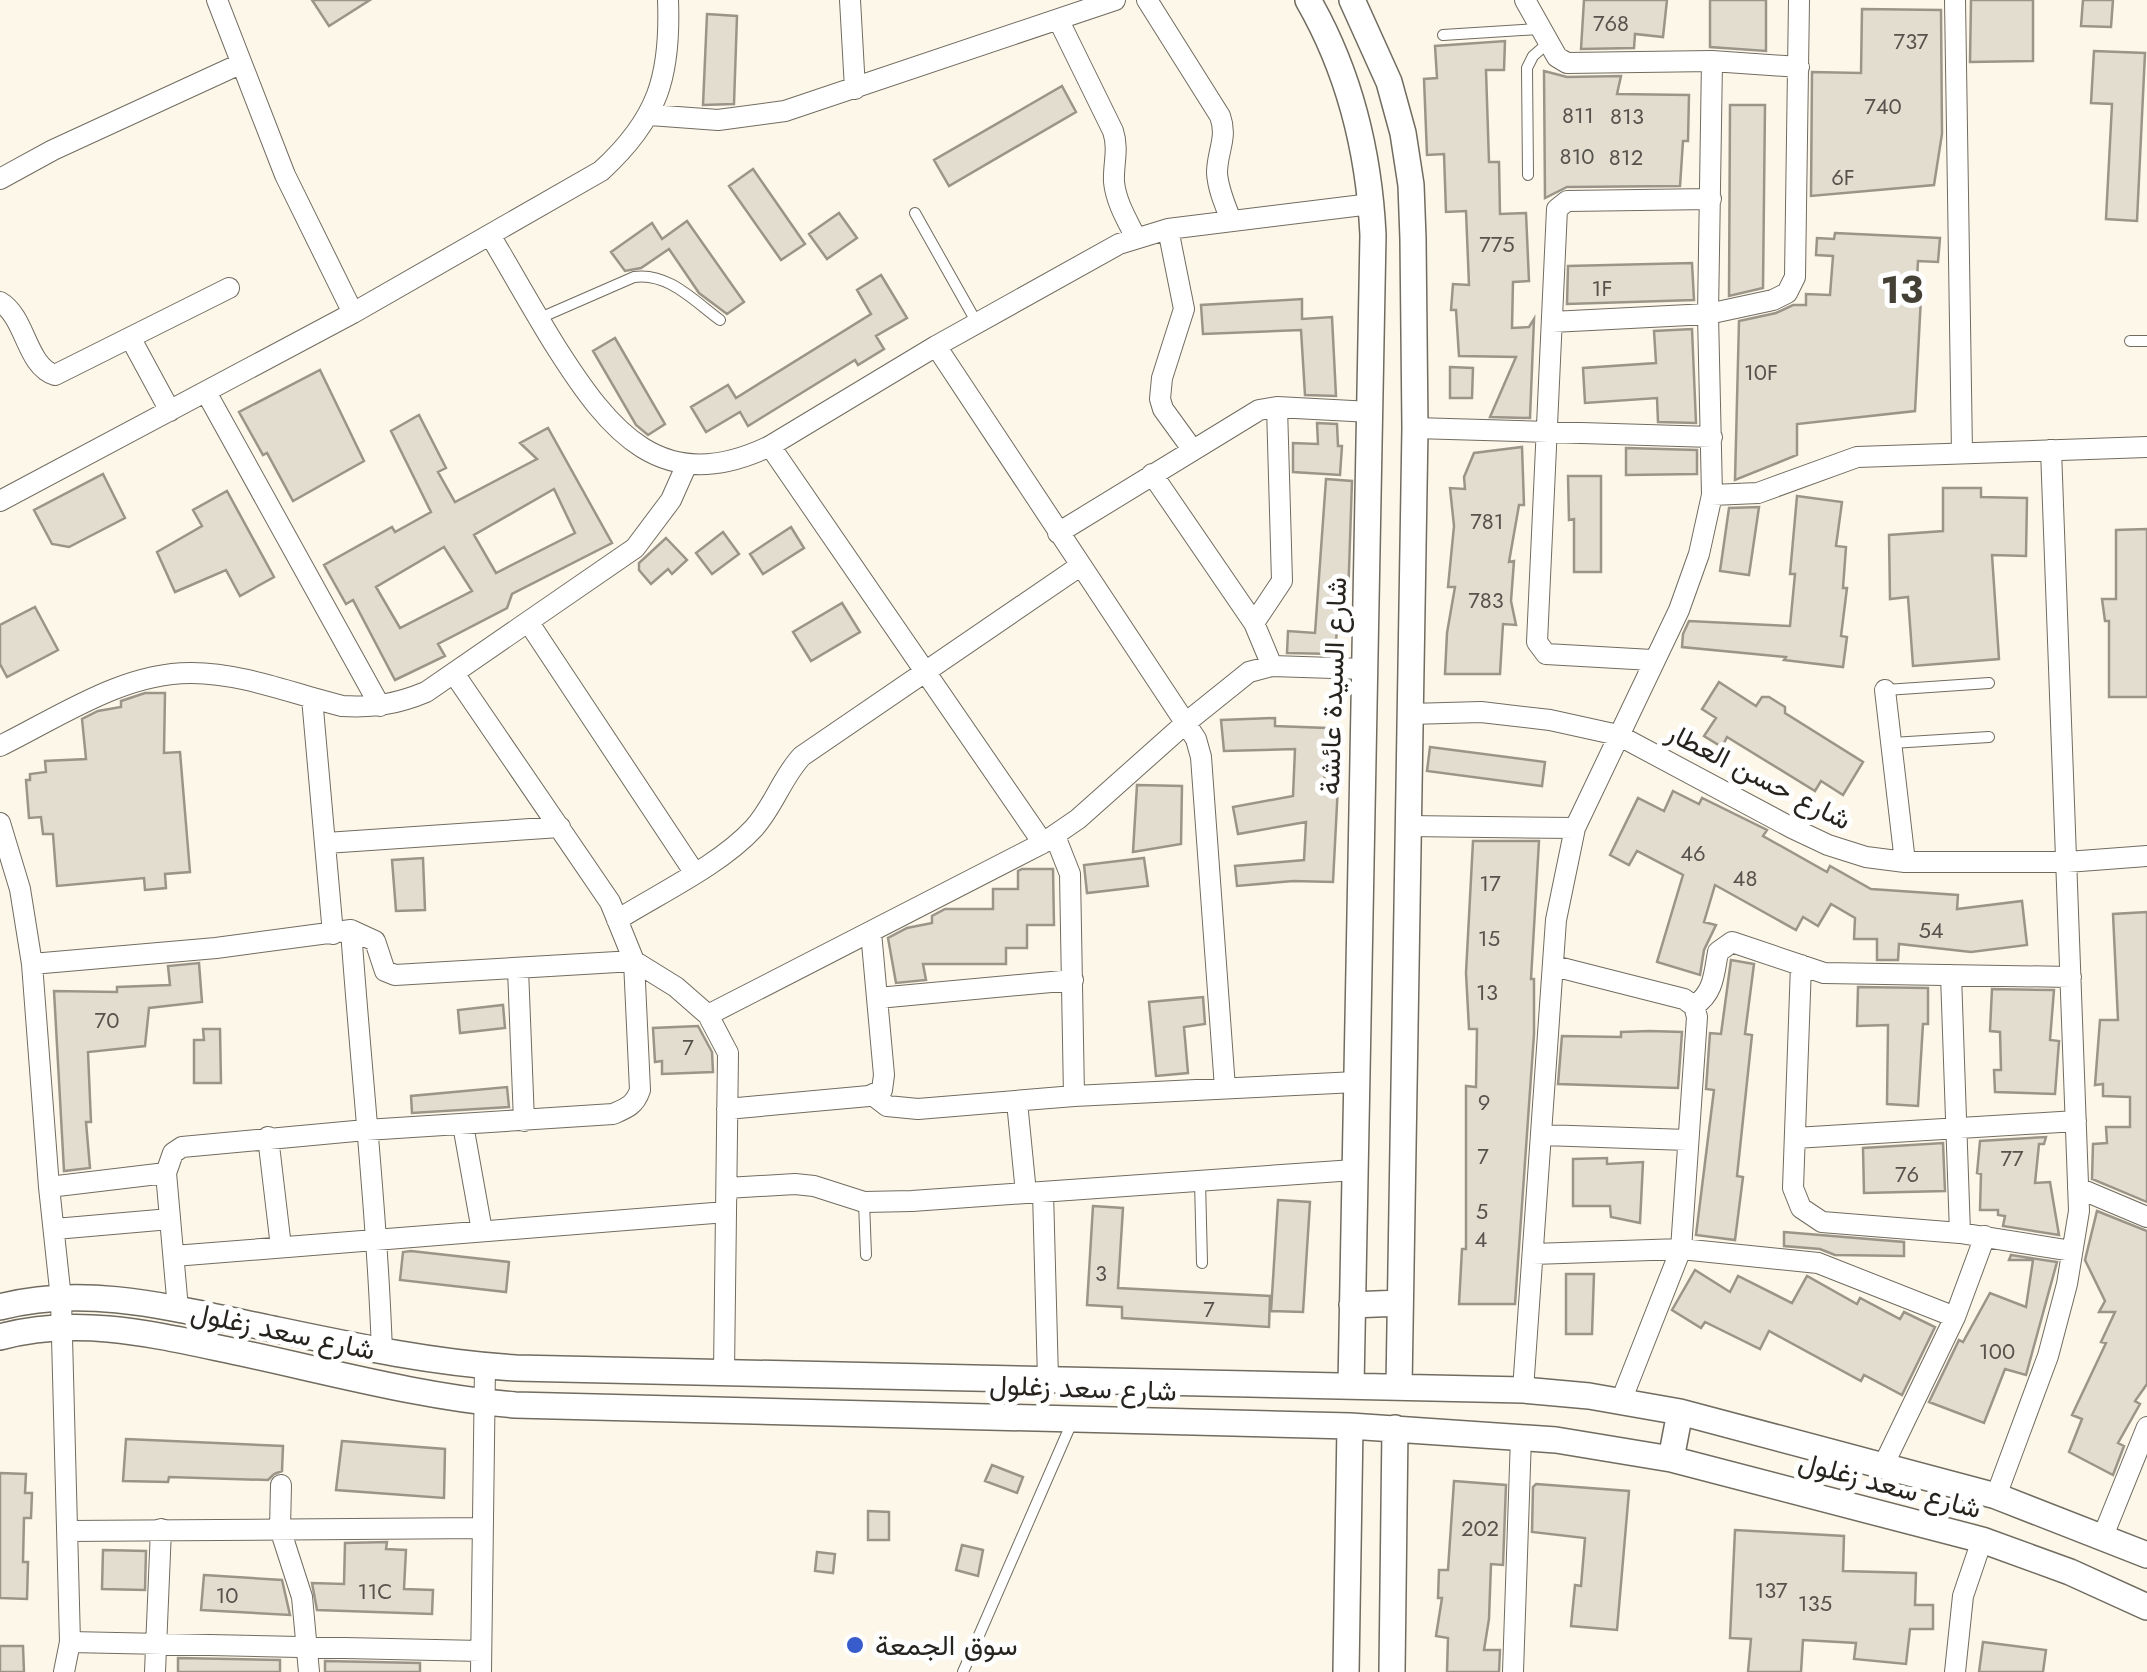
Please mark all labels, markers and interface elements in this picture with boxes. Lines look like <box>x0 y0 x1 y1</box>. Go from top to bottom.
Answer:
house number: 768 <box>1593 7 1629 39</box>
house number: 737 <box>1894 25 1929 57</box>
house number: 740 <box>1864 90 1902 122</box>
house number: 811 <box>1562 99 1594 131</box>
house number: 813 <box>1610 100 1644 132</box>
house number: 810 <box>1559 140 1595 172</box>
house number: 812 <box>1609 141 1643 173</box>
house number: 6F <box>1831 161 1855 193</box>
house number: 775 <box>1479 228 1515 260</box>
district label: 13 <box>1881 262 1923 317</box>
house number: 1F <box>1592 272 1612 304</box>
house number: 10F <box>1744 356 1778 388</box>
house number: 781 <box>1470 505 1504 537</box>
street label: شارع السيدة عائشة <box>1309 576 1357 796</box>
house number: 783 <box>1468 584 1504 616</box>
street label: شارع حسن العطار <box>1659 711 1858 840</box>
house number: 46 <box>1680 837 1706 869</box>
house number: 48 <box>1733 862 1757 894</box>
house number: 17 <box>1479 867 1501 899</box>
house number: 54 <box>1918 914 1944 946</box>
house number: 15 <box>1478 922 1500 954</box>
house number: 13 <box>1476 976 1498 1008</box>
house number: 70 <box>95 1004 119 1036</box>
house number: 7 <box>682 1031 694 1063</box>
house number: 9 <box>1478 1086 1490 1118</box>
house number: 7 <box>1477 1140 1489 1172</box>
house number: 77 <box>2000 1142 2024 1174</box>
house number: 76 <box>1895 1158 1919 1190</box>
house number: 5 <box>1476 1195 1488 1227</box>
house number: 4 <box>1475 1223 1488 1255</box>
house number: 3 <box>1095 1257 1107 1289</box>
street label: شارع سعد زغلول <box>187 1291 379 1371</box>
house number: 7 <box>1203 1293 1215 1325</box>
house number: 100 <box>1979 1335 2015 1367</box>
street label: شارع سعد زغلول <box>989 1364 1177 1412</box>
street label: شارع سعد زغلول <box>1794 1441 1986 1529</box>
house number: 202 <box>1461 1512 1499 1544</box>
house number: 137 <box>1754 1574 1788 1606</box>
house number: 11C <box>358 1575 392 1607</box>
house number: 10 <box>215 1579 239 1611</box>
house number: 135 <box>1798 1587 1832 1619</box>
place label: سوق الجمعة <box>875 1625 1018 1666</box>
marker: سوق الجمعة <box>844 1634 866 1656</box>

